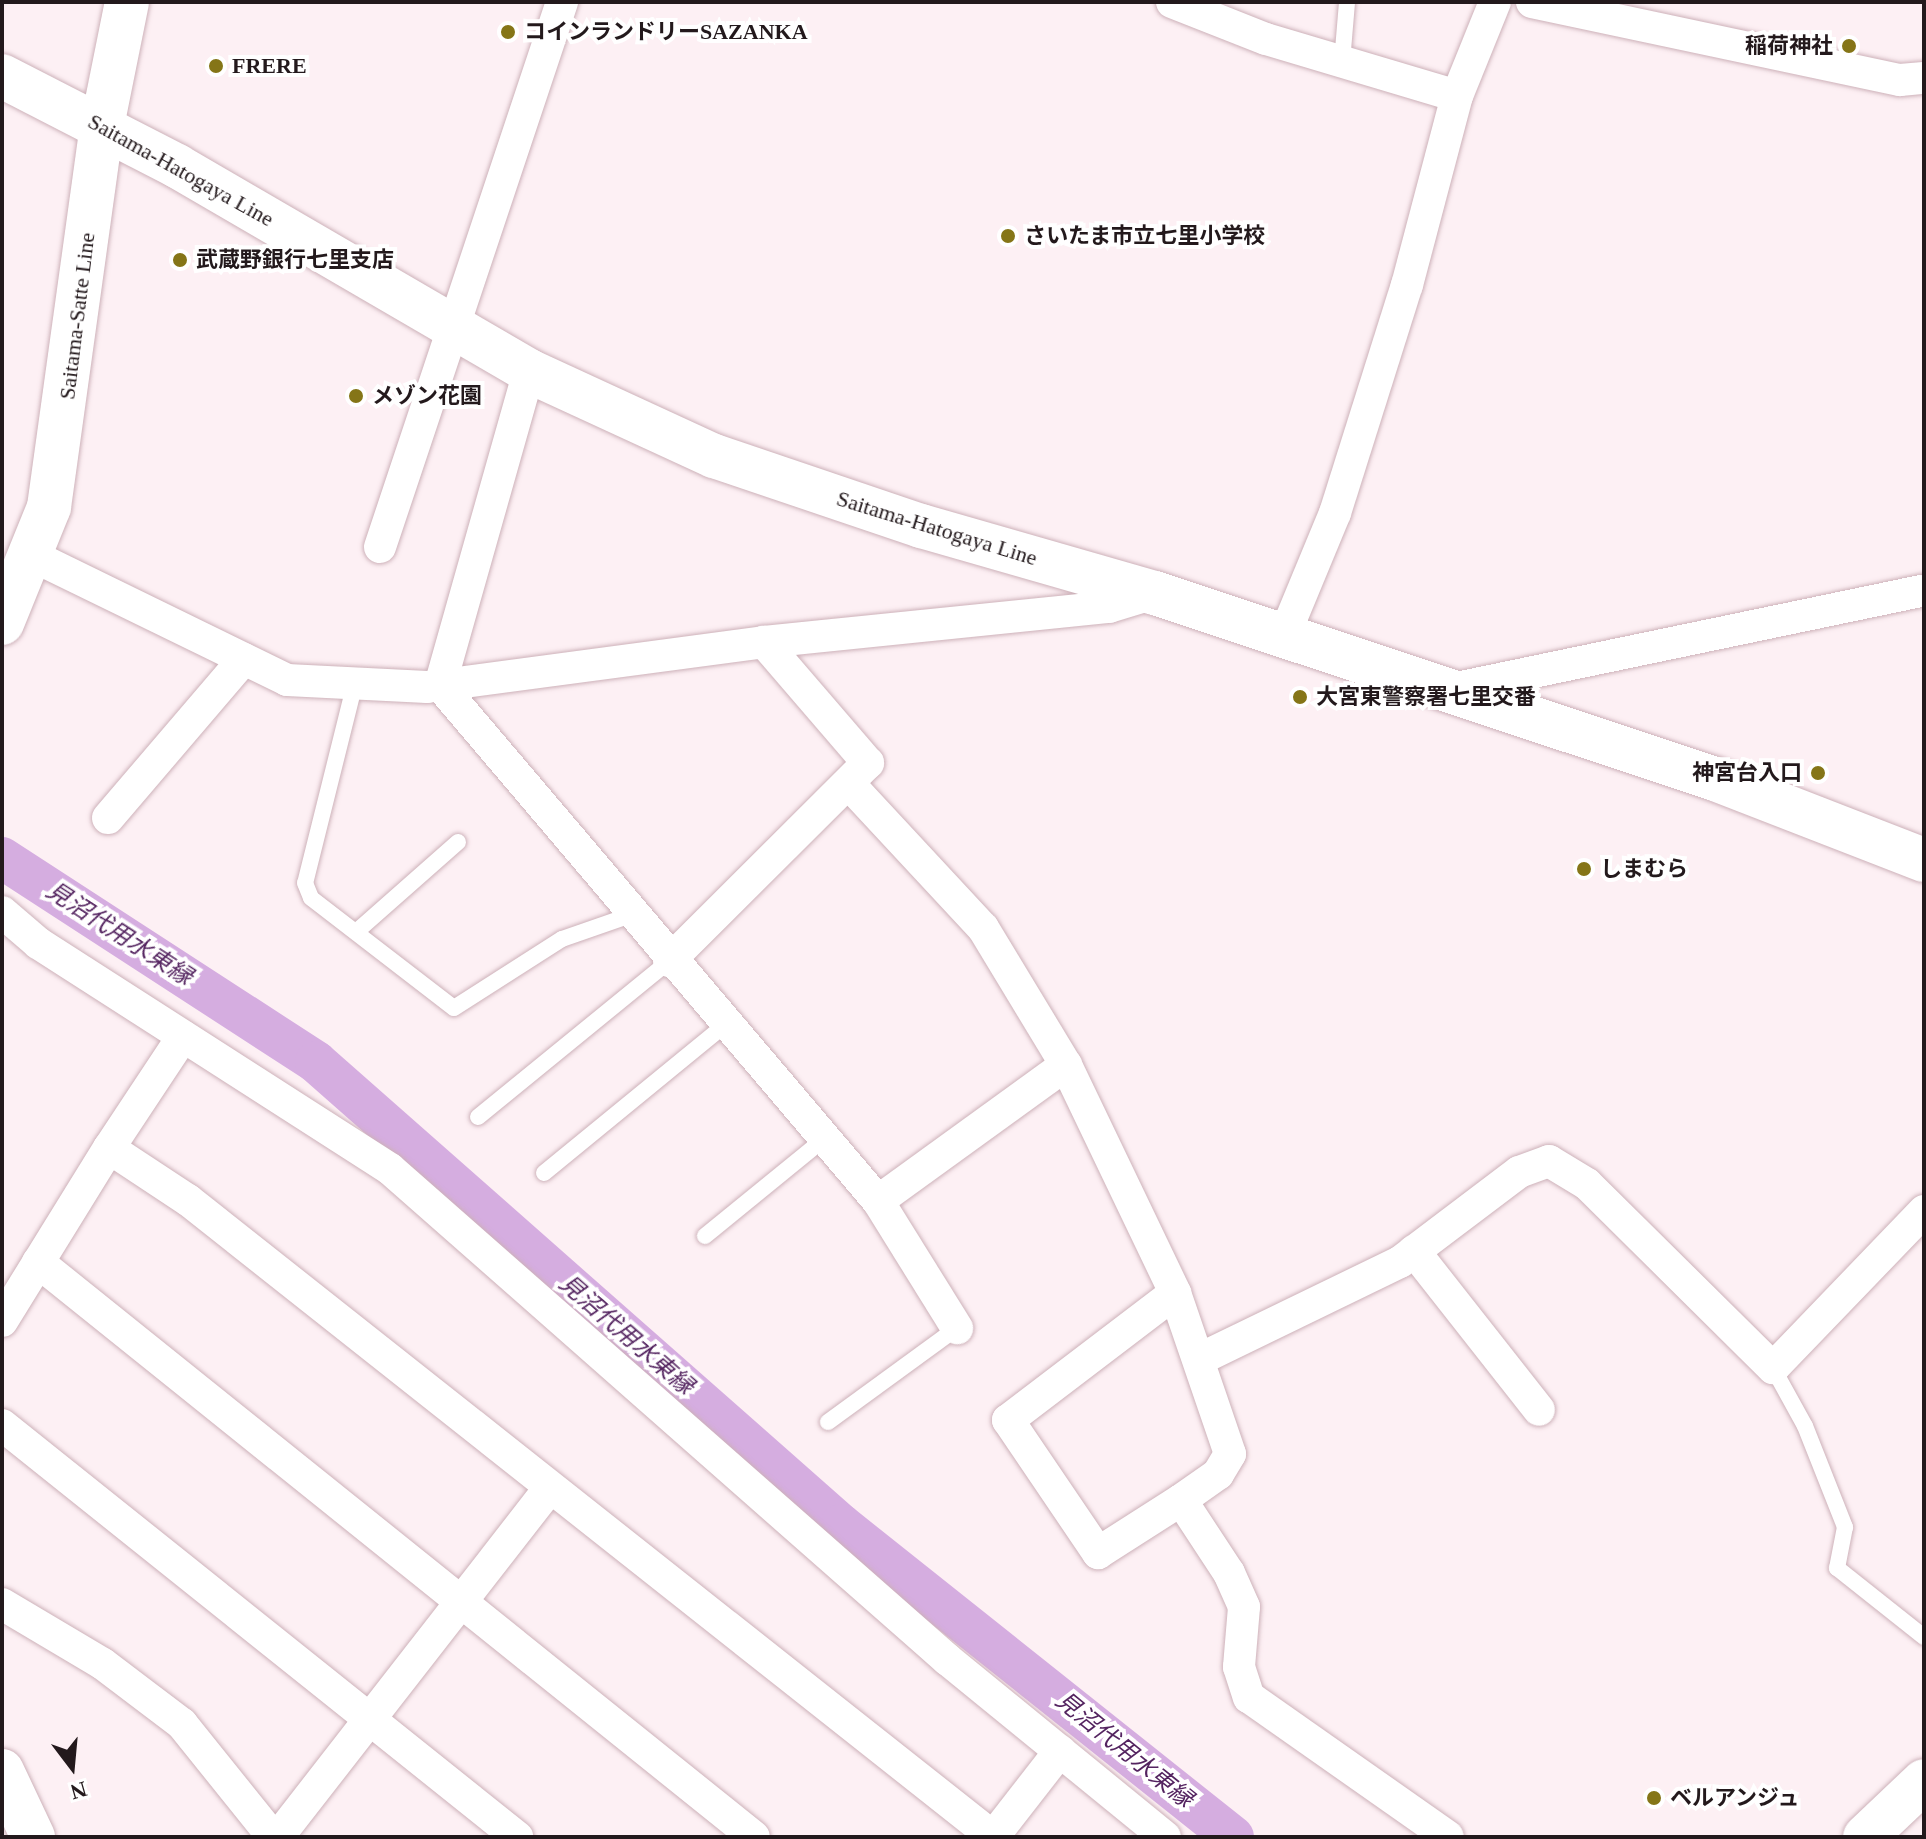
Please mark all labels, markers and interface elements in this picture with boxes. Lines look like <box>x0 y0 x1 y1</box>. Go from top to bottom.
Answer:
place label: コインランドリーSAZANKA <box>524 19 808 45</box>
marker: コインランドリーSAZANKA <box>499 23 517 41</box>
place label: 稲荷神社 <box>1745 33 1833 59</box>
marker: 稲荷神社 <box>1840 37 1858 55</box>
place label: FRERE <box>232 53 307 79</box>
marker: FRERE <box>207 57 225 75</box>
street label: Saitama-Hatogaya Line <box>84 108 278 232</box>
place label: さいたま市立七里小学校 <box>1024 223 1266 249</box>
marker: さいたま市立七里小学校 <box>999 227 1017 245</box>
street label: Saitama-Satte Line <box>54 231 100 401</box>
place label: 武蔵野銀行七里支店 <box>196 247 394 273</box>
marker: 武蔵野銀行七里支店 <box>171 251 189 269</box>
place label: メゾン花園 <box>372 383 482 409</box>
marker: メゾン花園 <box>347 387 365 405</box>
street label: Saitama-Hatogaya Line <box>834 485 1040 571</box>
place label: 大宮東警察署七里交番 <box>1316 684 1536 710</box>
marker: 大宮東警察署七里交番 <box>1291 688 1309 706</box>
place label: 神宮台入口 <box>1692 760 1802 786</box>
marker: 神宮台入口 <box>1809 764 1827 782</box>
place label: しまむら <box>1600 856 1688 882</box>
marker: しまむら <box>1575 860 1593 878</box>
water label: 見沼代用水東縁 <box>41 876 197 992</box>
water label: 見沼代用水東縁 <box>553 1269 699 1401</box>
water label: 見沼代用水東縁 <box>1050 1686 1198 1814</box>
north arrow <box>32 1727 112 1807</box>
text: N <box>68 1776 90 1805</box>
place label: ベルアンジュ <box>1670 1785 1802 1811</box>
marker: ベルアンジュ <box>1645 1789 1663 1807</box>

